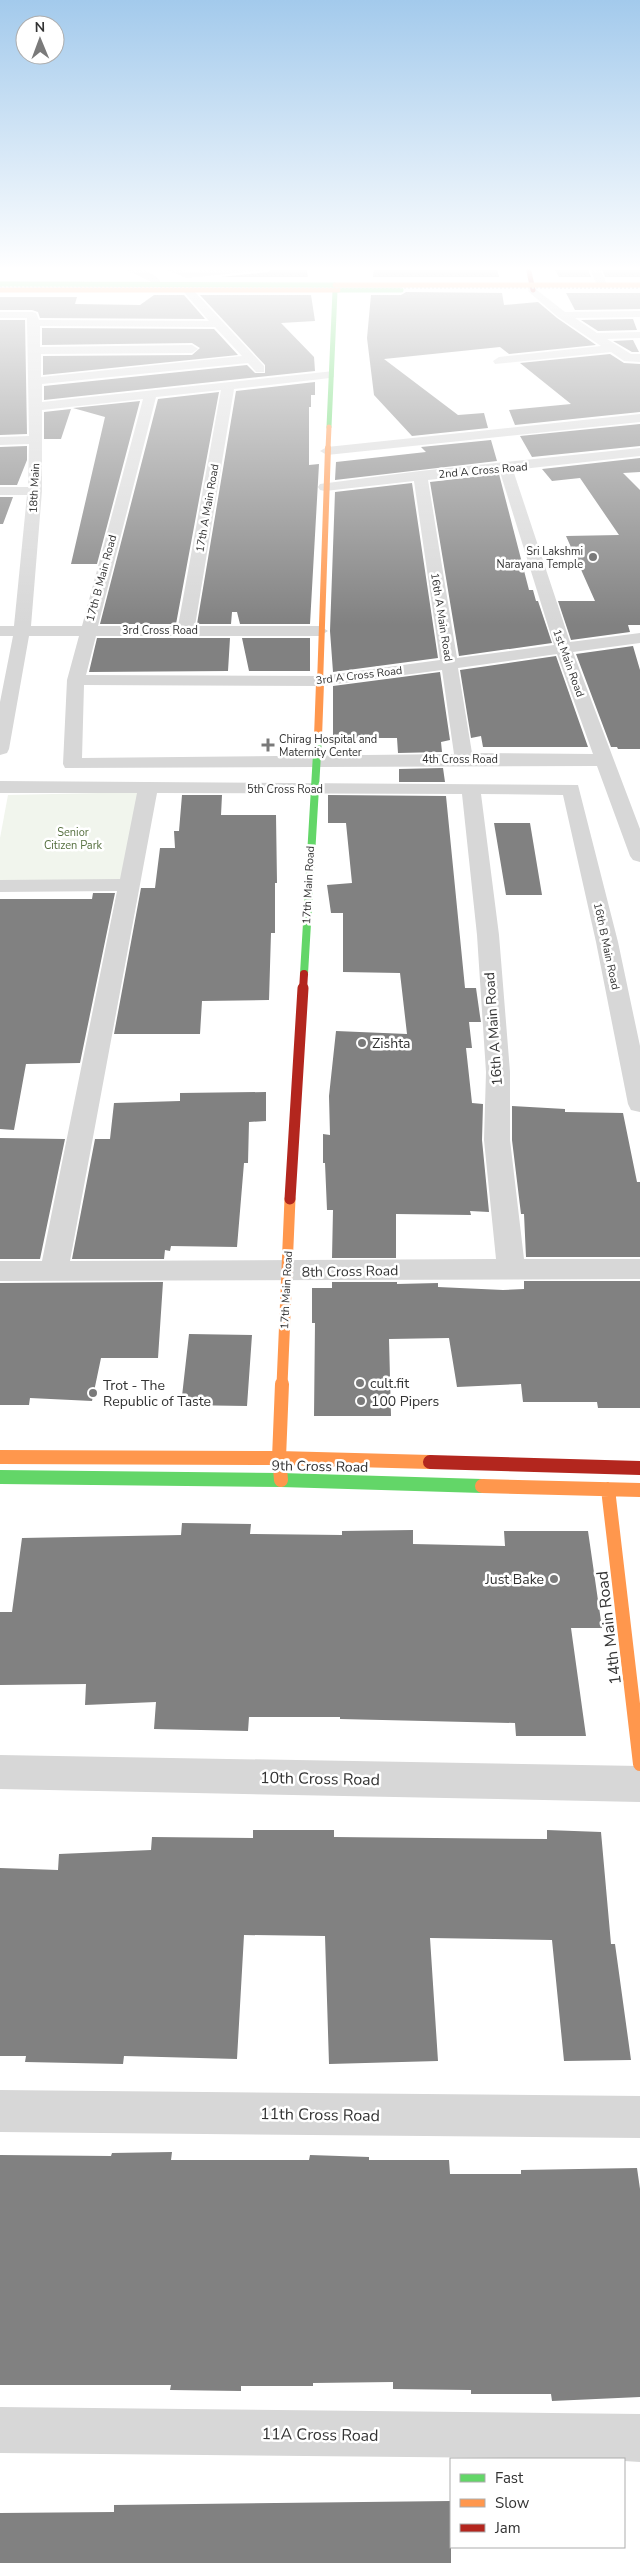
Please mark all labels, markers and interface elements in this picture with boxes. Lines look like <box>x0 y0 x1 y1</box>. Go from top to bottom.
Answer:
north arrow <box>15 15 65 65</box>
text: N <box>34 18 45 37</box>
street label: 2nd A Cross Road <box>438 459 528 482</box>
street label: 18th Main <box>26 463 43 513</box>
street label: 17th A Main Road <box>192 463 223 553</box>
street label: 17th B Main Road <box>83 533 120 623</box>
place label: Sri Lakshmi Narayana Temple <box>497 544 583 572</box>
marker: Sri Lakshmi Narayana Temple <box>587 551 599 563</box>
street label: 16th A Main Road <box>427 572 456 662</box>
street label: 3rd Cross Road <box>122 623 198 638</box>
street label: 1st Main Road <box>549 627 588 699</box>
street label: 3rd A Cross Road <box>315 663 403 688</box>
place label: Chirag Hospital and Maternity Center <box>279 732 377 760</box>
marker: Chirag Hospital and Maternity Center <box>261 738 275 752</box>
street label: 4th Cross Road <box>422 752 498 767</box>
street label: 5th Cross Road <box>247 782 323 797</box>
park label: Senior Citizen Park <box>44 825 103 853</box>
street label: 17th Main Road <box>299 845 318 925</box>
street label: 16th B Main Road <box>590 901 623 991</box>
street label: 16th A Main Road <box>480 972 507 1086</box>
place label: Zishta <box>372 1034 411 1053</box>
marker: Zishta <box>356 1037 368 1049</box>
street label: 17th Main Road <box>277 1250 296 1330</box>
street label: 8th Cross Road <box>302 1261 398 1282</box>
place label: cult.fit <box>370 1374 409 1393</box>
place label: Trot - The Republic of Taste <box>103 1376 211 1411</box>
marker: cult.fit <box>354 1377 366 1389</box>
marker: Trot - The Republic of Taste <box>87 1387 99 1399</box>
place label: 100 Pipers <box>371 1392 439 1411</box>
marker: 100 Pipers <box>355 1395 367 1407</box>
street label: 9th Cross Road <box>272 1456 368 1477</box>
place label: Just Bake <box>484 1570 544 1589</box>
street label: 14th Main Road <box>591 1570 627 1686</box>
marker: Just Bake <box>548 1573 560 1585</box>
street label: 10th Cross Road <box>260 1767 380 1791</box>
street label: 11th Cross Road <box>260 2103 380 2127</box>
street label: 11A Cross Road <box>261 2423 379 2447</box>
legend <box>450 2458 625 2548</box>
text: Fast <box>495 2468 524 2488</box>
text: Slow <box>495 2493 530 2513</box>
text: Jam <box>494 2518 521 2538</box>

